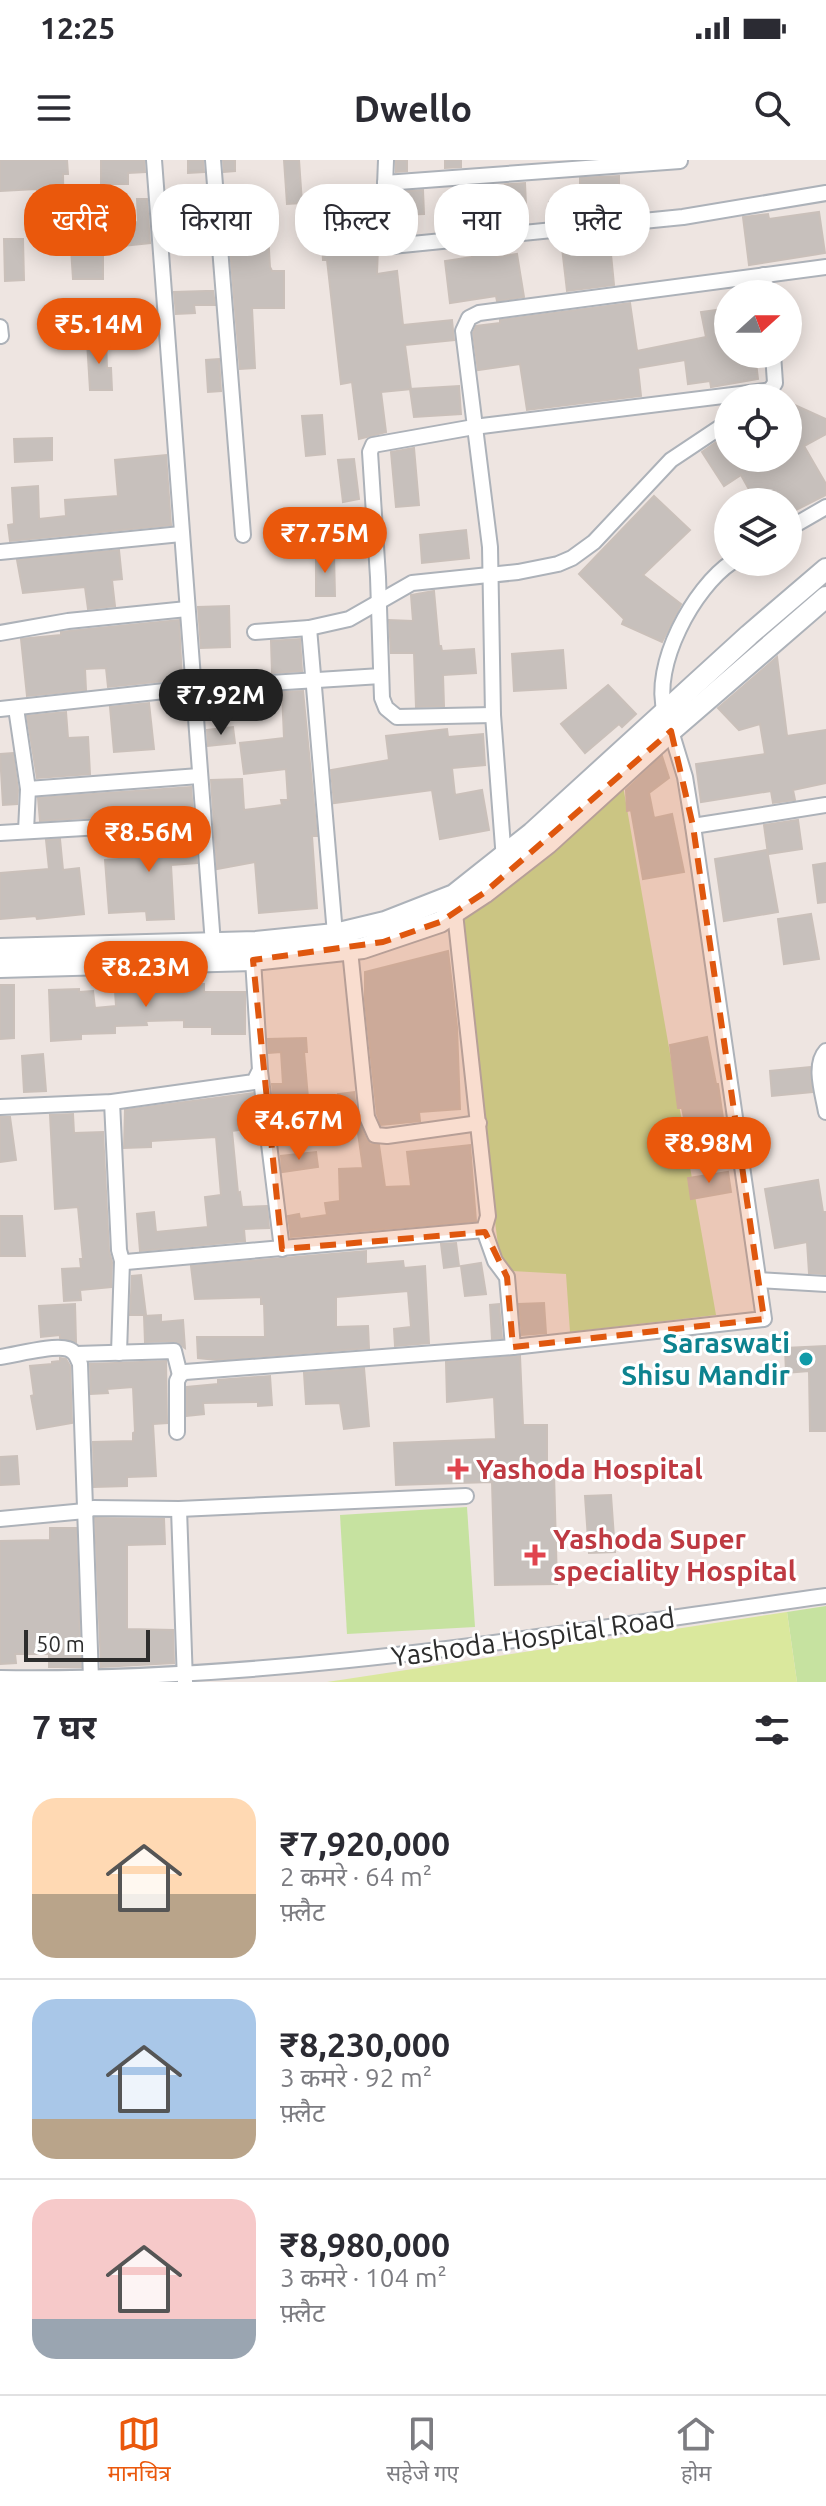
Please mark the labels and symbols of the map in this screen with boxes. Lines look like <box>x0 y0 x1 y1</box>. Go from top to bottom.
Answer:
north arrow <box>714 280 802 368</box>
pin: ₹5.14M <box>34 298 164 366</box>
pin: ₹7.75M <box>260 507 390 575</box>
pin: ₹7.92M <box>156 669 286 737</box>
pin: ₹8.56M <box>84 806 214 874</box>
pin: ₹8.23M <box>81 941 211 1009</box>
pin: ₹4.67M <box>234 1094 364 1162</box>
pin: ₹8.98M <box>644 1117 774 1185</box>
place label: Saraswati Shisu Mandir <box>621 1327 790 1390</box>
marker: Saraswati Shisu Mandir <box>797 1350 815 1368</box>
place label: Yashoda Hospital <box>476 1453 703 1484</box>
marker: Yashoda Hospital <box>447 1458 469 1480</box>
place label: Yashoda Super speciality Hospital <box>553 1523 796 1586</box>
marker: Yashoda Super speciality Hospital <box>524 1544 546 1566</box>
street label: Yashoda Hospital Road <box>389 1601 677 1672</box>
scale bar <box>24 1626 150 1662</box>

